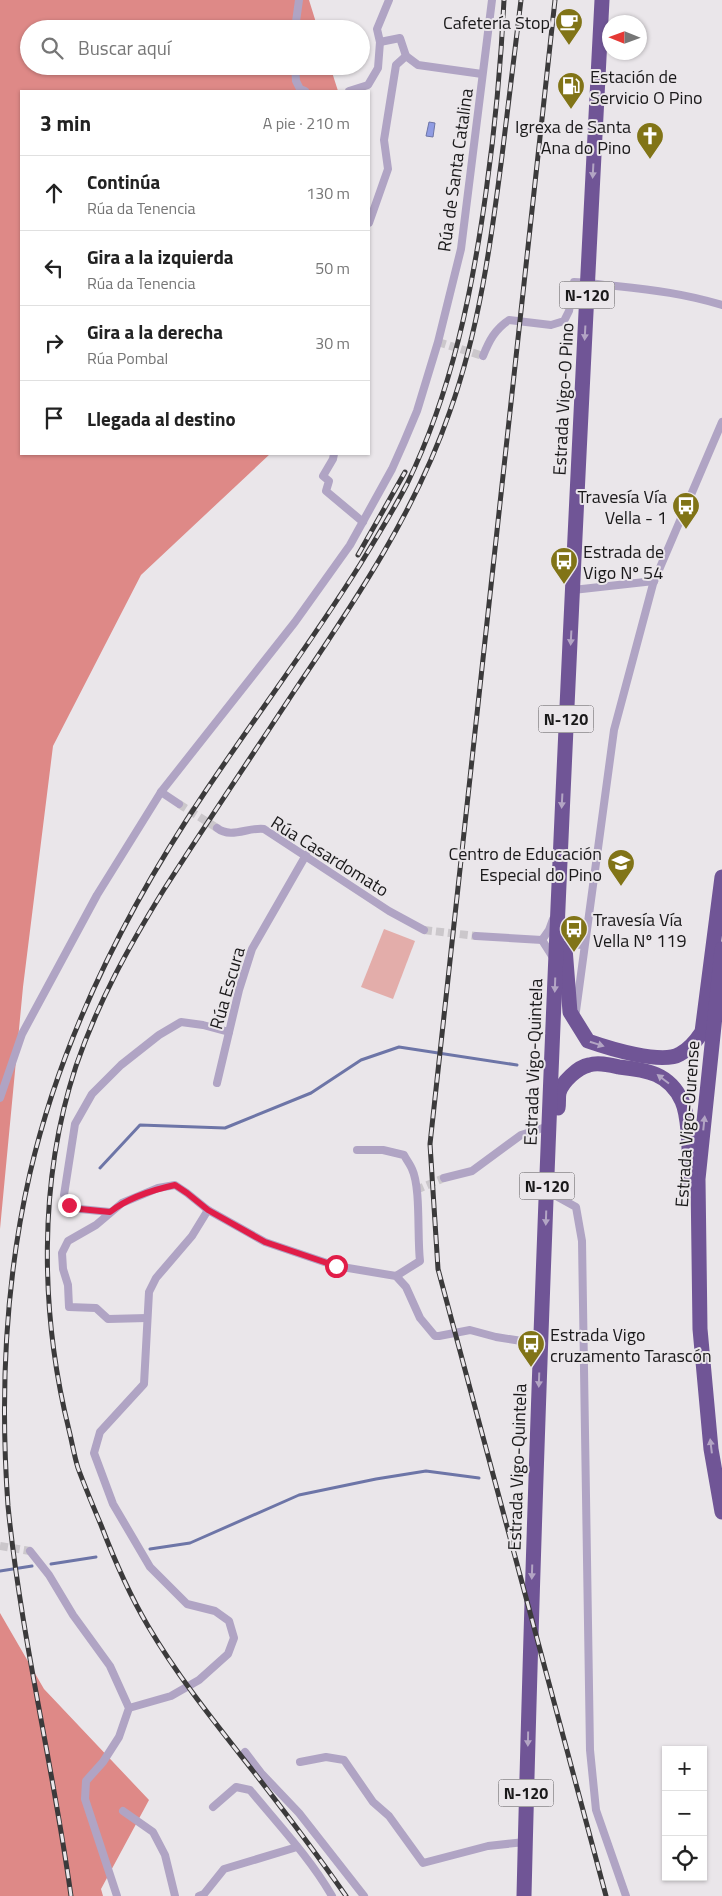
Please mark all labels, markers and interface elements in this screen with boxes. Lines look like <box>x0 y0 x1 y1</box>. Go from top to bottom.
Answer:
cafe icon: Cafetería Stop <box>554 7 584 46</box>
place label: Cafetería Stop <box>443 9 550 36</box>
north arrow <box>602 15 647 60</box>
search box <box>20 20 370 75</box>
text: Buscar aquí <box>78 33 171 62</box>
icon: search <box>38 34 66 62</box>
place label: Estación de Servicio O Pino <box>590 63 703 111</box>
fuel station icon: Estación de Servicio O Pino <box>556 71 586 110</box>
street label: Rúa de Santa Catalina <box>430 87 480 253</box>
text: 3 min <box>40 107 91 139</box>
text: A pie · 210 m <box>263 111 350 135</box>
place label: Igrexa de Santa Ana do Pino <box>515 113 631 161</box>
church icon: Igrexa de Santa Ana do Pino <box>635 121 665 160</box>
one-way arrow <box>589 163 597 179</box>
text: Continúa <box>87 167 160 196</box>
icon: ahead <box>40 179 68 207</box>
text: 130 m <box>306 181 350 205</box>
text: Rúa da Tenencia <box>87 196 196 220</box>
text: Gira a la izquierda <box>87 242 234 271</box>
icon: left <box>40 254 68 282</box>
text: 50 m <box>315 256 350 280</box>
text: Rúa da Tenencia <box>87 271 196 295</box>
road number: N-120 <box>560 282 614 308</box>
text: Gira a la derecha <box>87 317 223 346</box>
street label: Estrada Vigo-O Pino <box>546 322 580 476</box>
one-way arrow <box>581 326 589 342</box>
icon: right <box>40 329 68 357</box>
text: 30 m <box>315 331 350 355</box>
text: Rúa Pombal <box>87 346 168 370</box>
icon: arrive <box>40 404 68 432</box>
text: Llegada al destino <box>87 404 236 433</box>
place label: Travesía Vía Vella - 1 <box>578 483 667 531</box>
bus stop icon: Travesía Vía Vella - 1 <box>671 491 701 530</box>
place label: Estrada de Vigo Nº 54 <box>583 538 664 586</box>
bus stop icon: Estrada de Vigo Nº 54 <box>549 546 579 585</box>
one-way arrow <box>566 631 574 647</box>
road number: N-120 <box>538 706 594 732</box>
one-way arrow <box>558 793 566 809</box>
street label: Rúa Casardomato <box>266 809 394 903</box>
place label: Centro de Educación Especial do Pino <box>449 840 602 888</box>
school or university icon: Centro de Educación Especial do Pino <box>606 848 636 887</box>
place label: Travesía Vía Vella Nº 119 <box>593 906 687 954</box>
bus stop icon: Travesía Vía Vella Nº 119 <box>559 914 589 953</box>
street label: Rúa Escura <box>202 944 252 1032</box>
one-way arrow <box>551 977 559 993</box>
street label: Estrada Vigo-Quintela <box>517 978 549 1146</box>
one-way arrow <box>590 1040 605 1048</box>
street label: Estrada Vigo-Ourense <box>668 1040 706 1208</box>
one-way arrow <box>656 1074 670 1084</box>
one-way arrow <box>700 1115 708 1131</box>
road number: N-120 <box>520 1172 574 1200</box>
route end <box>58 1194 81 1217</box>
one-way arrow <box>541 1210 549 1226</box>
route start <box>325 1255 348 1278</box>
place label: Estrada Vigo cruzamento Tarascón <box>550 1321 712 1369</box>
bus stop icon: Estrada Vigo cruzamento Tarascón <box>516 1329 546 1368</box>
one-way arrow <box>535 1372 543 1388</box>
street label: Estrada Vigo-Quintela <box>501 1383 533 1551</box>
one-way arrow <box>707 1438 715 1454</box>
one-way arrow <box>528 1564 536 1580</box>
one-way arrow <box>524 1731 532 1747</box>
map controls <box>662 1746 707 1881</box>
button: + <box>662 1746 707 1791</box>
road number: N-120 <box>498 1780 554 1806</box>
button: − <box>662 1791 707 1836</box>
button: locate <box>662 1836 707 1881</box>

